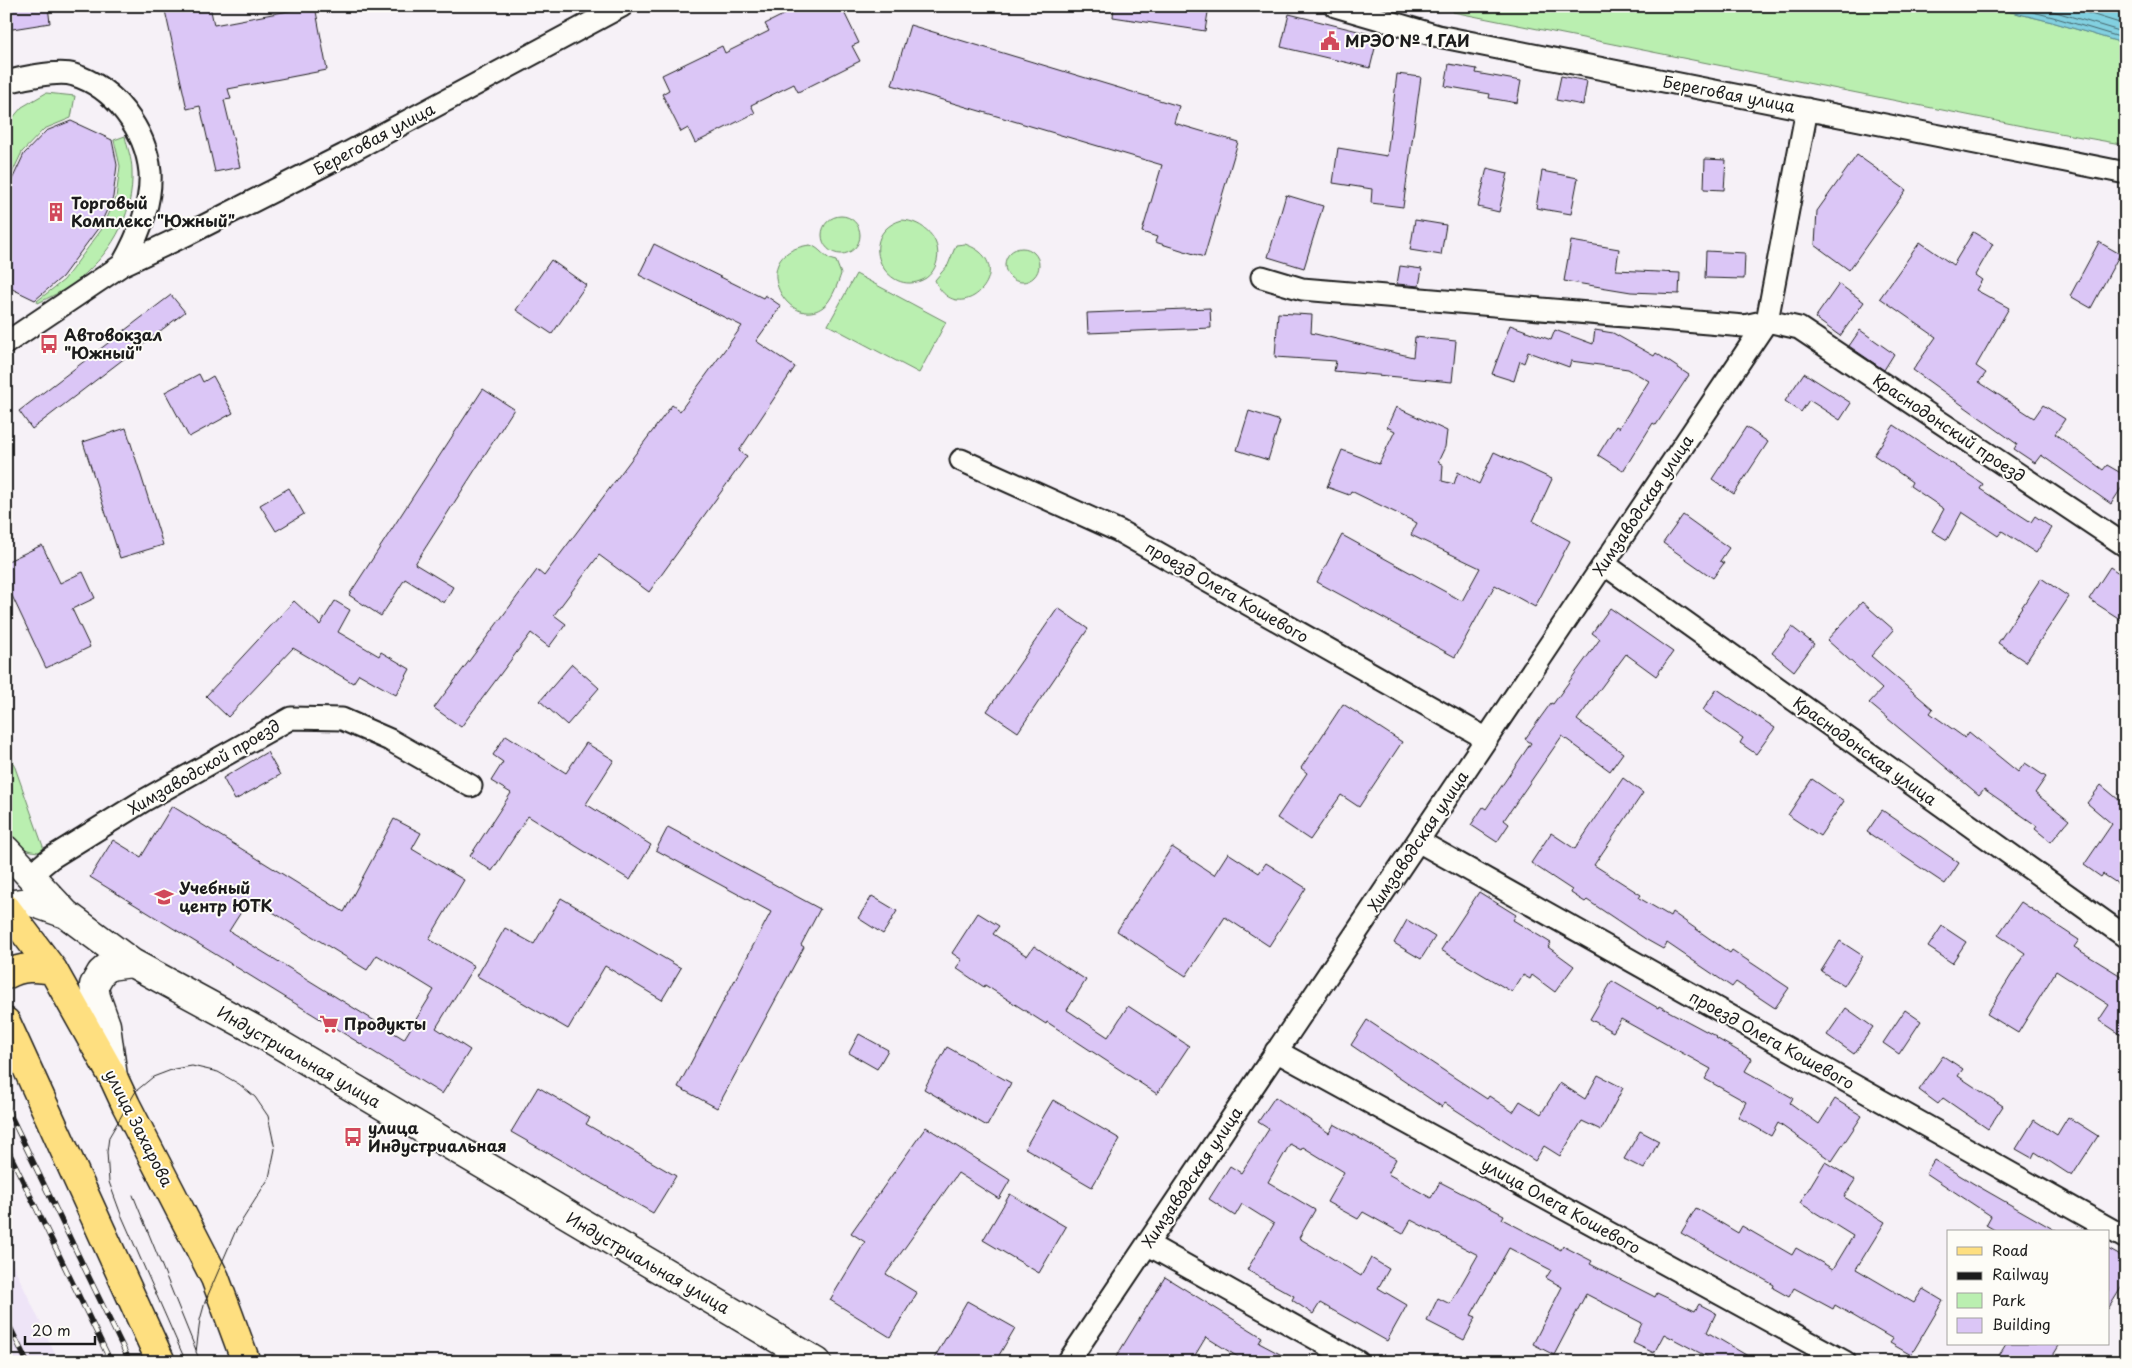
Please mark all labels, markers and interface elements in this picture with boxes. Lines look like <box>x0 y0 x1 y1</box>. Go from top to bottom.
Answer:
place label: МРЭО № 1 ГАИ <box>1345 28 1470 52</box>
public building icon: МРЭО № 1 ГАИ <box>1319 30 1341 52</box>
street label: Береговая улица <box>1661 68 1797 118</box>
street label: Береговая улица <box>309 96 438 180</box>
place label: Торговый Комплекс "Южный" <box>71 190 235 232</box>
building icon: Торговый Комплекс "Южный" <box>45 201 67 223</box>
place label: Автовокзал "Южный" <box>64 322 162 364</box>
bus stop icon: Автовокзал "Южный" <box>38 333 60 355</box>
street label: Краснодонский проезд <box>1869 367 2031 487</box>
street label: Химзаводская улица <box>1586 429 1698 580</box>
street label: проезд Олега Кошевого <box>1141 534 1314 648</box>
street label: Краснодонская улица <box>1789 690 1942 811</box>
street label: Химзаводской проезд <box>123 713 284 820</box>
street label: Химзаводская улица <box>1361 765 1473 916</box>
place label: Учебный центр ЮТК <box>179 875 273 917</box>
school or university icon: Учебный центр ЮТК <box>153 886 175 908</box>
street label: проезд Олега Кошевого <box>1686 984 1859 1095</box>
street label: Индустриальная улица <box>213 999 386 1113</box>
place label: Продукты <box>344 1011 427 1035</box>
supermarket icon: Продукты <box>318 1013 340 1035</box>
street label: улица Захарова <box>100 1065 180 1191</box>
street label: Химзаводская улица <box>1135 1101 1247 1252</box>
place label: улица Индустриальная <box>368 1115 507 1157</box>
bus stop icon: улица Индустриальная <box>342 1126 364 1148</box>
street label: улица Олега Кошевого <box>1478 1151 1645 1259</box>
street label: Индустриальная улица <box>562 1205 735 1319</box>
legend <box>1947 1230 2110 1346</box>
text: Road <box>1992 1238 2028 1261</box>
text: Railway <box>1992 1262 2049 1285</box>
text: Park <box>1992 1288 2026 1311</box>
text: Building <box>1992 1312 2051 1335</box>
scale bar <box>25 1313 95 1345</box>
text: 20 m <box>32 1318 71 1341</box>

